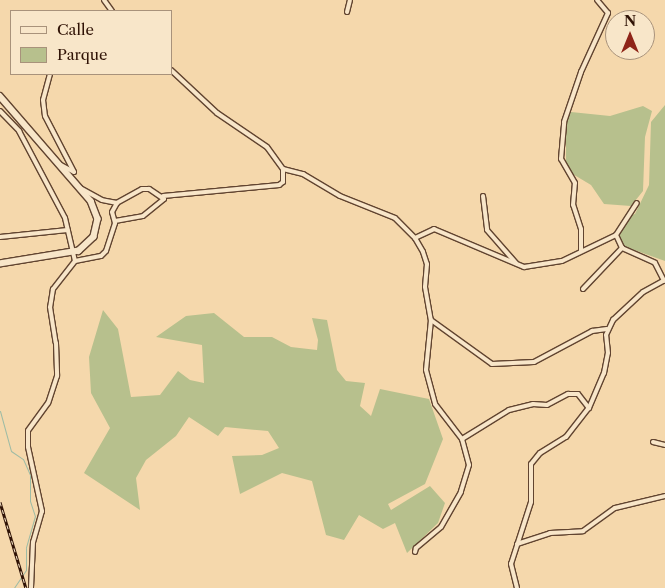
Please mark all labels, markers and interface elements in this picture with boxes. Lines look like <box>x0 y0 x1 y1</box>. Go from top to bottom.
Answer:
legend <box>10 10 172 75</box>
north arrow <box>605 10 655 60</box>
text: N <box>624 12 636 30</box>
text: Calle <box>57 20 94 39</box>
text: Parque <box>57 45 107 64</box>

